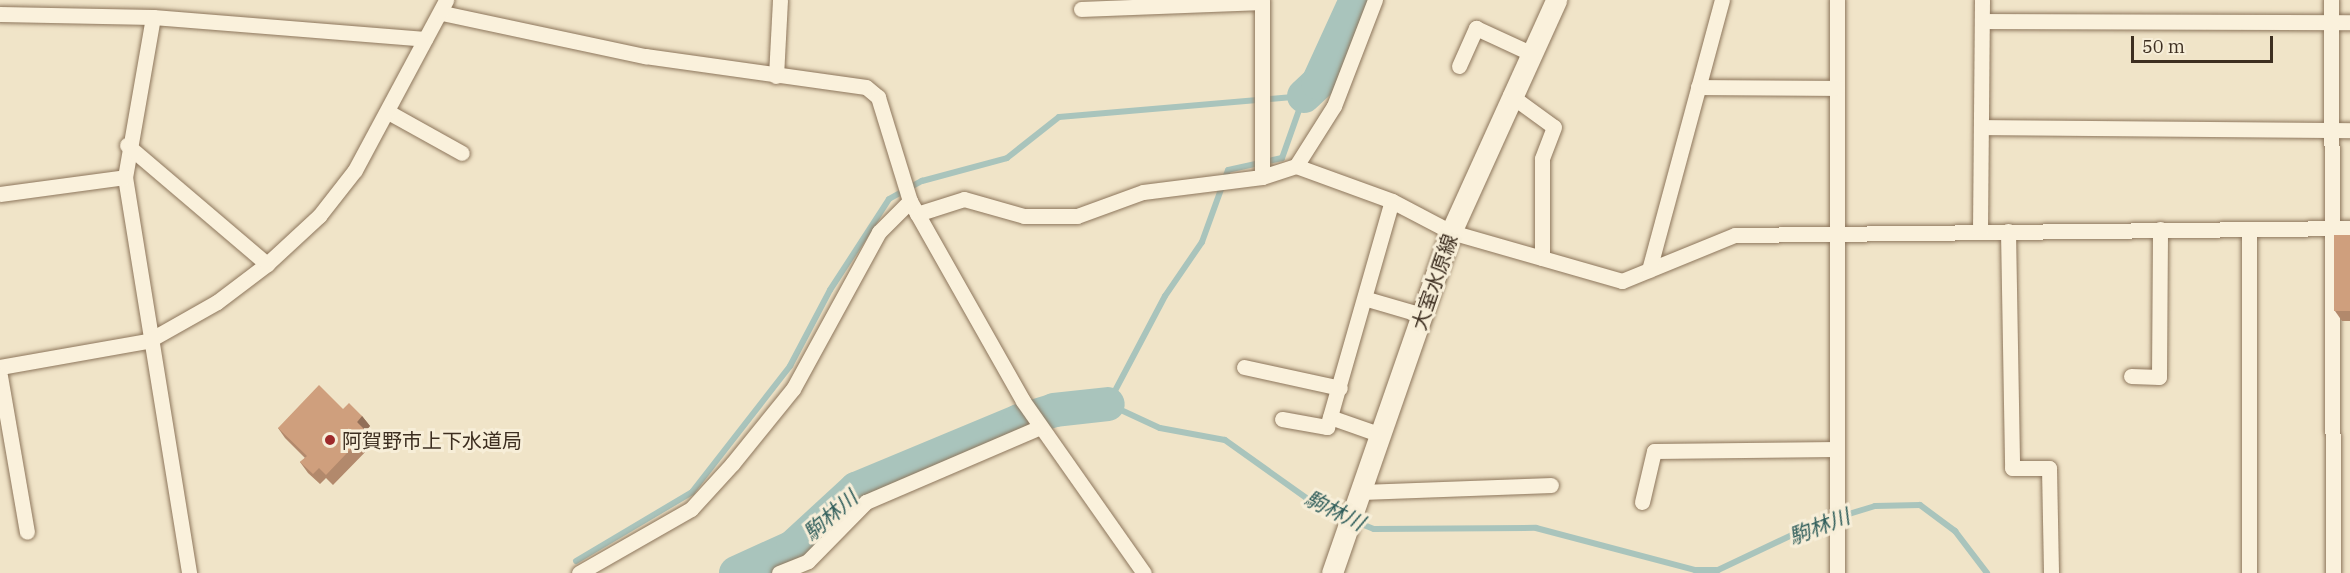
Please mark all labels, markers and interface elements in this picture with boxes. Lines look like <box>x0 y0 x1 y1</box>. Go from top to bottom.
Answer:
scale bar <box>2134 24 2276 62</box>
text: 50 m <box>2142 35 2185 58</box>
street label: 大室水原線 <box>1406 231 1462 333</box>
place label: 阿賀野市上下水道局 <box>342 428 522 452</box>
marker: 阿賀野市上下水道局 <box>323 433 337 447</box>
water label: 駒林川 <box>798 485 862 545</box>
water label: 駒林川 <box>1301 485 1369 535</box>
water label: 駒林川 <box>1785 503 1853 549</box>

